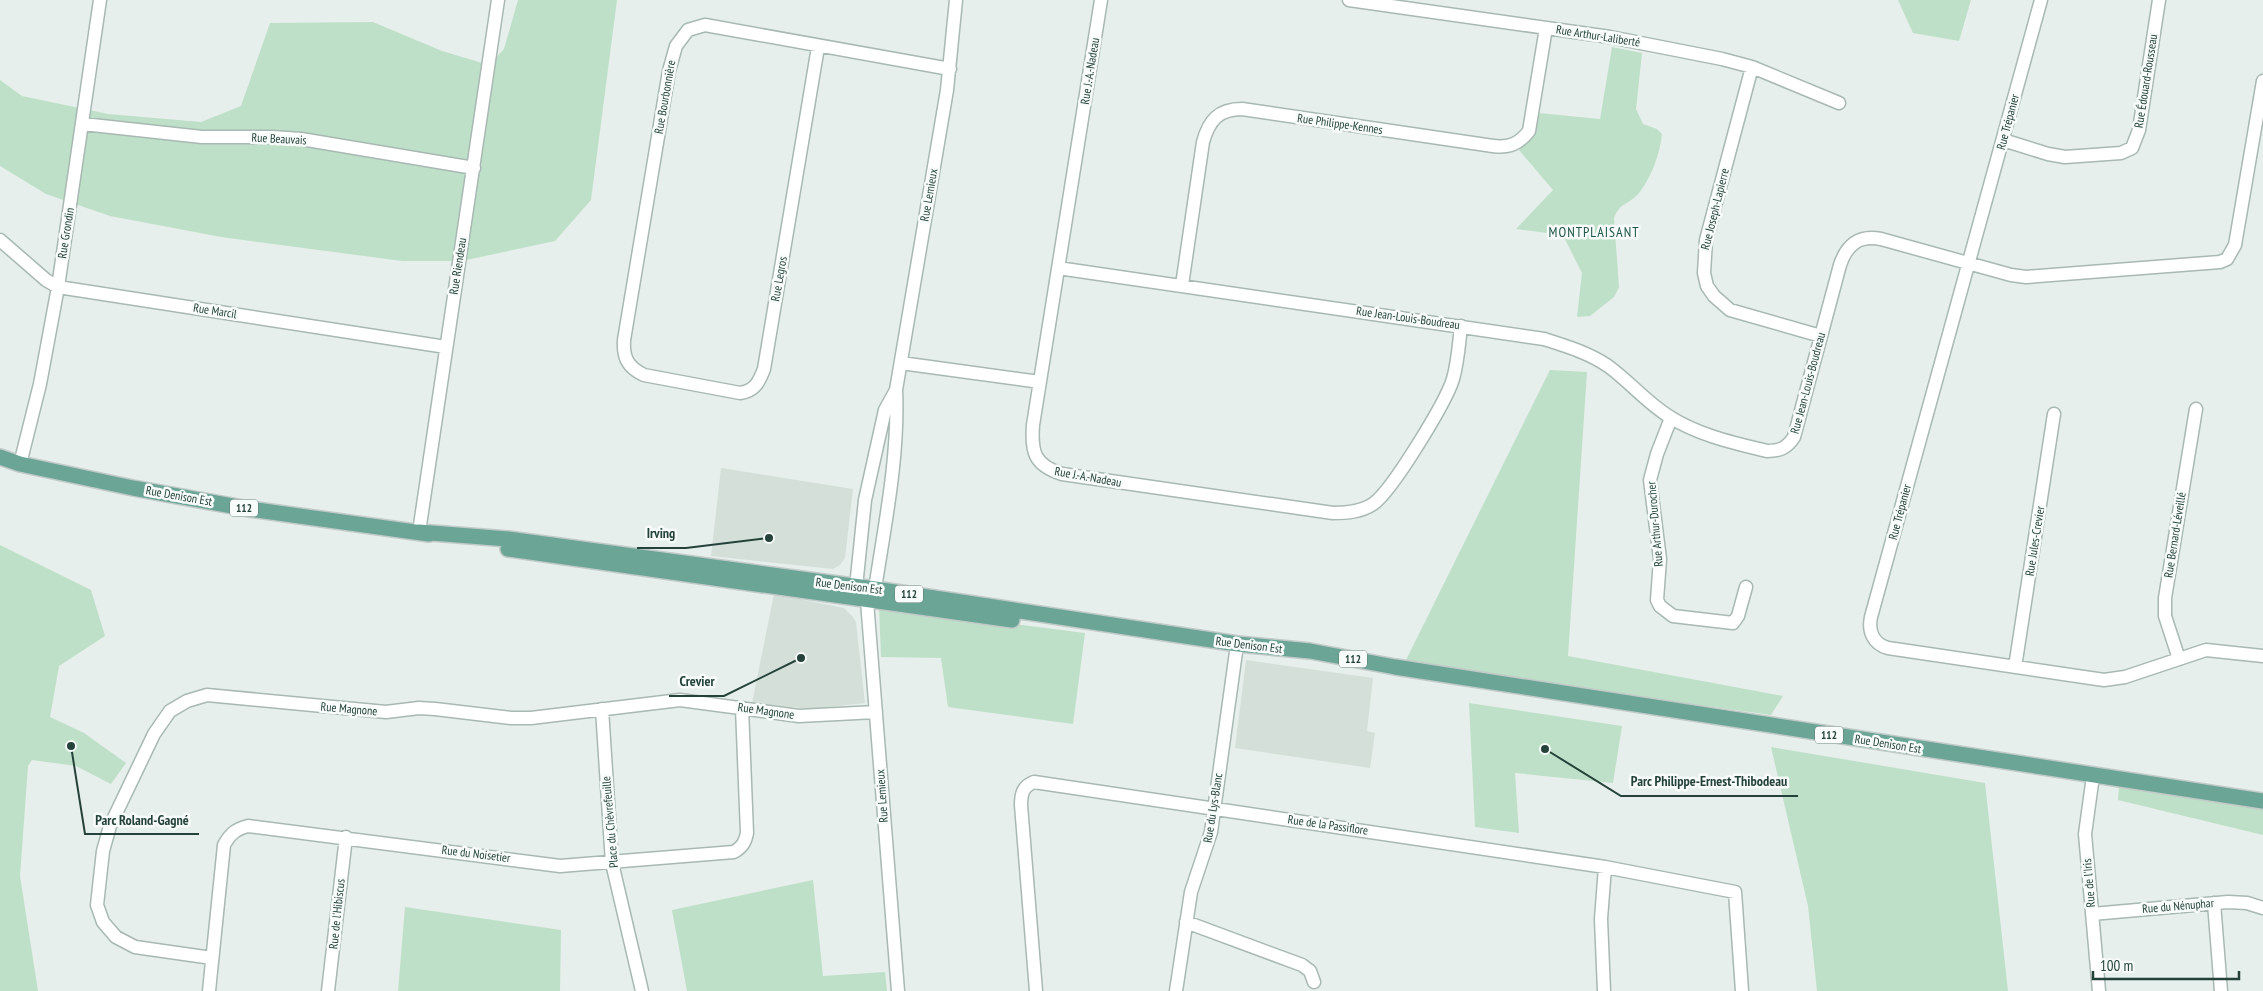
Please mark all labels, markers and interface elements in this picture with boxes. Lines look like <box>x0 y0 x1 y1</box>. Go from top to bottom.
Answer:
street label: Rue Arthur-Laliberté <box>1555 21 1641 50</box>
street label: Rue Édouard-Rousseau <box>2131 33 2160 129</box>
street label: Rue J.-A.-Nadeau <box>1077 36 1102 105</box>
street label: Rue Bourbonnière <box>651 59 678 135</box>
street label: Rue Trépanier <box>1993 92 2022 151</box>
street label: Rue Philippe-Kennes <box>1296 110 1384 137</box>
street label: Rue Beauvais <box>251 130 307 147</box>
street label: Rue Lemieux <box>916 167 941 223</box>
street label: Rue Joseph-Lapierre <box>1697 167 1732 251</box>
street label: Rue Grondin <box>54 206 77 259</box>
district label: MONTPLAISANT <box>1549 223 1639 241</box>
street label: Rue Riendeau <box>446 236 469 295</box>
street label: Rue Legros <box>767 255 790 303</box>
street label: Rue Marcil <box>192 300 238 321</box>
street label: Rue Jean-Louis-Boudreau <box>1355 303 1461 332</box>
street label: Rue Jean-Louis-Boudreau <box>1787 331 1828 435</box>
street label: Rue J.-A.-Nadeau <box>1054 463 1123 490</box>
street label: Rue Arthur-Durocher <box>1643 480 1666 567</box>
street label: Rue Denison Est <box>145 482 214 509</box>
street label: Rue Trépanier <box>1885 482 1914 541</box>
street label: Rue Bernard-Léveillé <box>2160 491 2189 579</box>
road number: 112 <box>230 499 258 516</box>
street label: Rue Jules-Crevier <box>2022 504 2048 577</box>
callout: Irving <box>637 519 686 548</box>
text: Irving <box>647 524 675 542</box>
street label: Rue Denison Est <box>815 574 884 597</box>
road number: 112 <box>895 586 923 602</box>
street label: Rue Denison Est <box>1215 633 1284 656</box>
road number: 112 <box>1339 651 1367 668</box>
callout: Crevier <box>669 667 724 696</box>
text: Crevier <box>679 672 715 690</box>
street label: Rue Magnone <box>320 699 378 718</box>
street label: Rue Magnone <box>737 699 795 722</box>
road number: 112 <box>1815 726 1843 744</box>
street label: Rue Denison Est <box>1854 731 1923 756</box>
callout: Parc Philippe-Ernest-Thibodeau <box>1621 767 1798 796</box>
street label: Rue Lemieux <box>872 769 891 823</box>
street label: Rue du Lys-Blanc <box>1200 771 1226 844</box>
text: Parc Philippe-Ernest-Thibodeau <box>1631 772 1787 790</box>
street label: Place du Chèvrefeuille <box>598 775 621 869</box>
callout: Parc Roland-Gagné <box>85 805 199 834</box>
text: Parc Roland-Gagné <box>95 811 189 829</box>
street label: Rue de la Passiflore <box>1287 811 1369 838</box>
street label: Rue du Noisetier <box>441 842 512 865</box>
street label: Rue de l'Iris <box>2079 858 2098 908</box>
street label: Rue de l'Hibiscus <box>325 878 348 950</box>
street label: Rue du Nénuphar <box>2141 895 2215 916</box>
scale bar <box>2093 948 2239 980</box>
text: 100 m <box>2100 956 2133 975</box>

